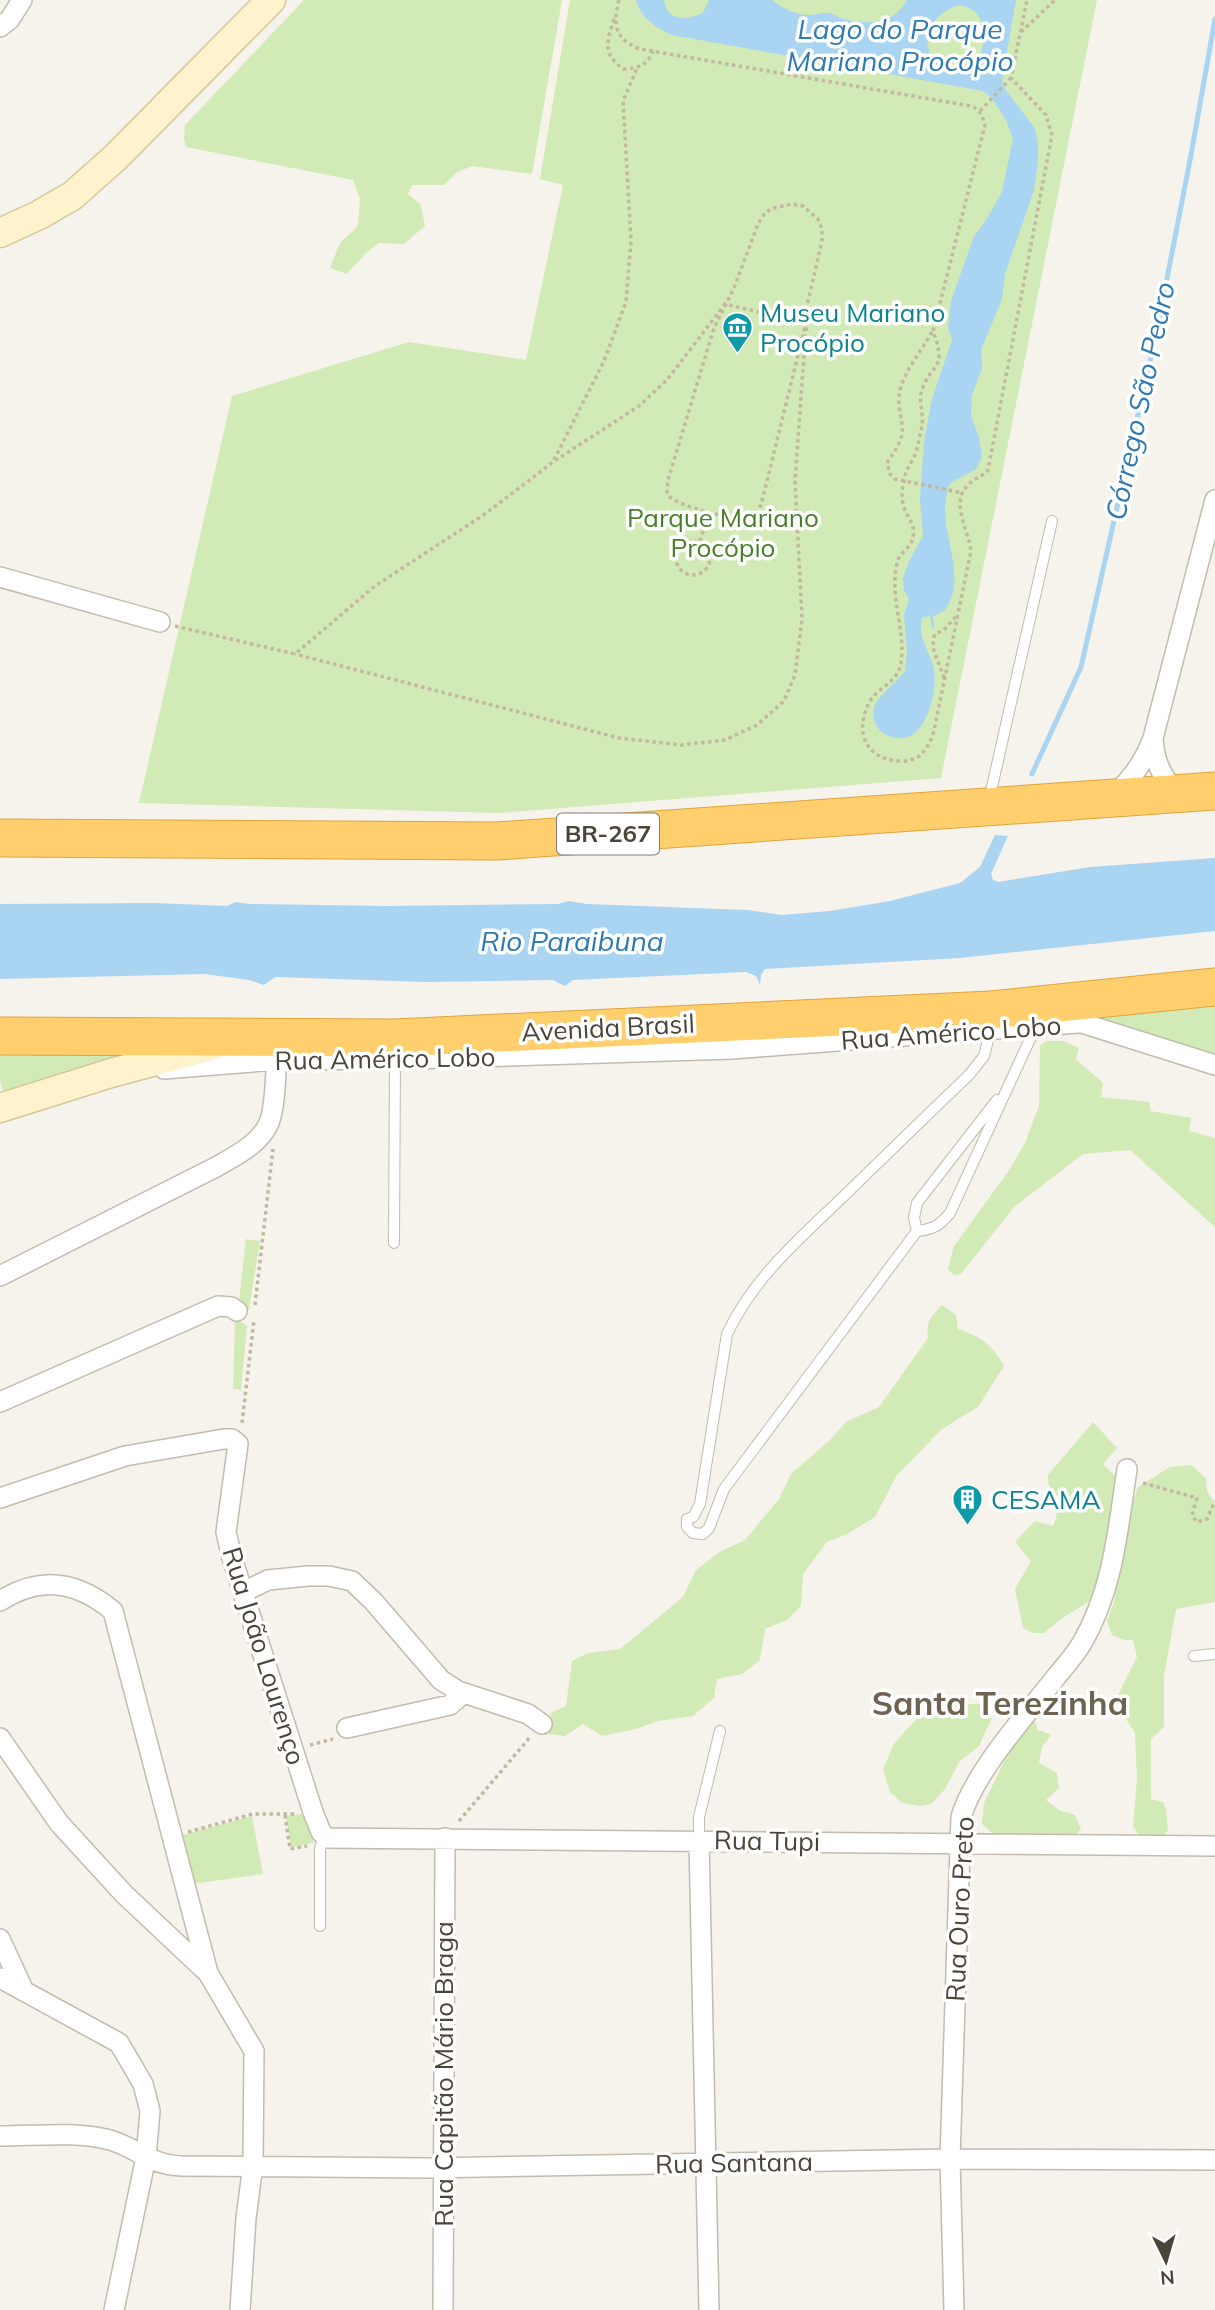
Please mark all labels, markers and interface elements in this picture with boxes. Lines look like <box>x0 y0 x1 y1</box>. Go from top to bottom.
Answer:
water label: Lago do Parque Mariano Procópio <box>786 11 1014 78</box>
water label: Córrego São Pedro <box>1097 278 1182 523</box>
place label: Museu Mariano Procópio <box>760 296 945 359</box>
museum icon: Museu Mariano Procópio <box>720 311 754 355</box>
park label: Parque Mariano Procópio <box>627 501 819 564</box>
road number: BR-267 <box>557 814 659 854</box>
water label: Rio Paraibuna <box>480 923 664 958</box>
street label: Avenida Brasil <box>521 1006 695 1049</box>
street label: Rua Américo Lobo <box>840 1008 1062 1057</box>
street label: Rua Américo Lobo <box>274 1040 496 1077</box>
building icon: CESAMA <box>951 1483 985 1527</box>
place label: CESAMA <box>991 1483 1101 1516</box>
street label: Rua João Lourenço <box>216 1543 313 1769</box>
district label: Santa Terezinha <box>872 1682 1128 1723</box>
street label: Rua Ouro Preto <box>938 1816 981 2002</box>
street label: Rua Tupi <box>714 1823 820 1858</box>
street label: Rua Capitão Mário Braga <box>427 1921 460 2227</box>
street label: Rua Santana <box>655 2145 813 2180</box>
north arrow <box>1131 2226 1201 2296</box>
text: N <box>1159 2265 1176 2291</box>

